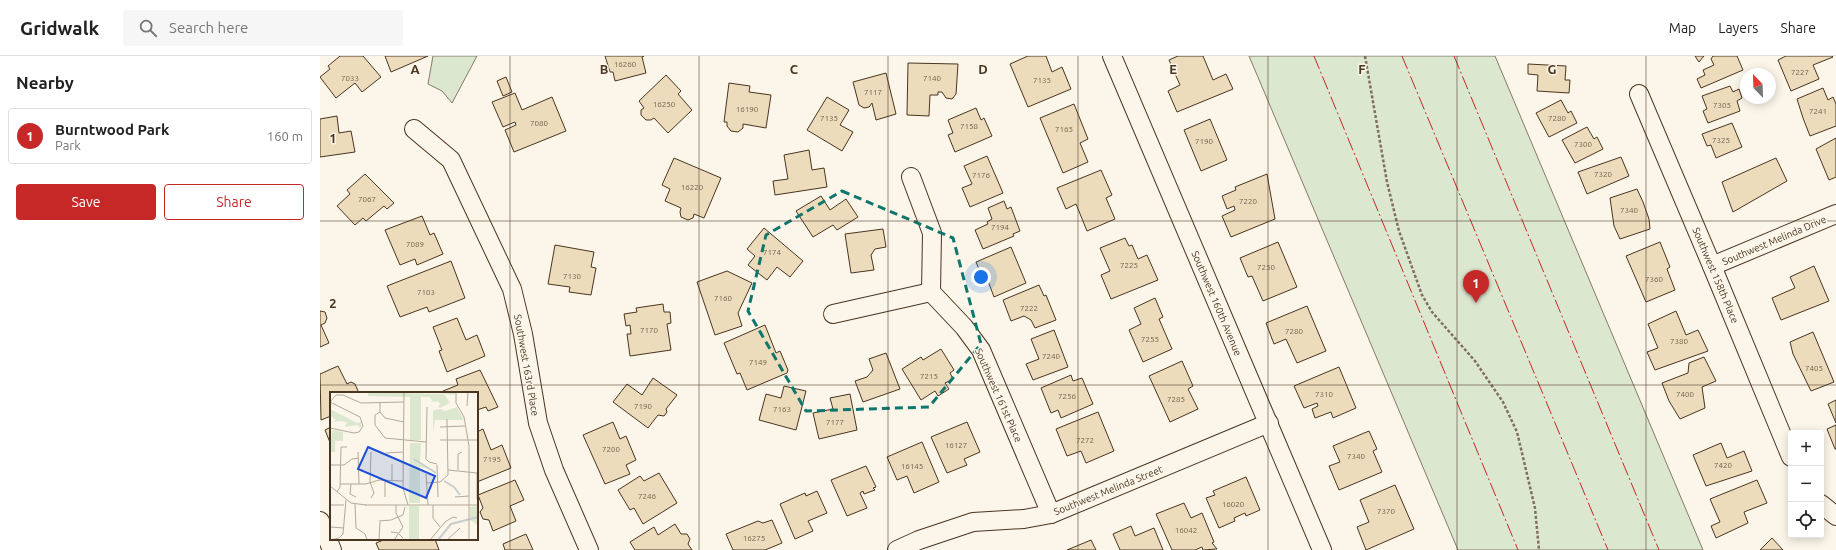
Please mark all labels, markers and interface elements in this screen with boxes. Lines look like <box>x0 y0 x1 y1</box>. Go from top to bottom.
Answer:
search box <box>123 10 403 46</box>
text: Gridwalk <box>20 17 99 39</box>
icon: search <box>137 17 159 39</box>
text: Search here <box>169 19 248 36</box>
text: Map <box>1669 20 1696 36</box>
text: Layers <box>1718 20 1758 36</box>
text: Share <box>1780 20 1816 36</box>
house number: 16260 <box>614 60 637 69</box>
text: A <box>410 62 420 76</box>
text: B <box>600 62 609 76</box>
text: C <box>790 62 799 76</box>
text: D <box>978 62 988 76</box>
text: E <box>1169 62 1177 76</box>
text: F <box>1358 62 1366 76</box>
text: G <box>1548 62 1557 76</box>
north arrow <box>1740 68 1776 104</box>
house number: 7227 <box>1791 68 1809 77</box>
text: Nearby <box>16 73 74 92</box>
house number: 7033 <box>341 74 359 83</box>
house number: 7140 <box>923 74 942 83</box>
house number: 7135 <box>1033 76 1051 85</box>
house number: 7117 <box>864 88 882 97</box>
house number: 16250 <box>653 100 676 109</box>
house number: 7305 <box>1713 101 1731 110</box>
house number: 16190 <box>736 105 759 114</box>
house number: 7241 <box>1809 107 1827 116</box>
house number: 7135 <box>820 114 838 123</box>
house number: 7280 <box>1548 114 1567 123</box>
house number: 7080 <box>530 119 549 128</box>
text: Burntwood Park <box>55 121 169 138</box>
house number: 7158 <box>960 122 979 131</box>
house number: 7165 <box>1055 125 1073 134</box>
text: 1 <box>26 129 34 143</box>
text: 160 m <box>267 129 303 143</box>
text: 1 <box>329 131 337 145</box>
house number: 7325 <box>1712 136 1730 145</box>
house number: 7190 <box>1195 137 1214 146</box>
text: Park <box>55 138 81 152</box>
house number: 7300 <box>1574 140 1593 149</box>
house number: 7320 <box>1594 170 1613 179</box>
house number: 7176 <box>972 171 991 180</box>
house number: 16220 <box>681 183 704 192</box>
button: Save <box>16 184 156 220</box>
button: Share <box>164 184 304 220</box>
house number: 7067 <box>358 195 376 204</box>
house number: 7220 <box>1239 197 1258 206</box>
house number: 7340 <box>1620 206 1639 215</box>
street label: Southwest Melinda Drive <box>1720 213 1828 267</box>
house number: 7194 <box>991 223 1010 232</box>
street label: Southwest 158th Place <box>1690 226 1741 325</box>
house number: 7089 <box>406 240 424 249</box>
house number: 7174 <box>763 248 782 257</box>
street label: Southwest 160th Avenue <box>1189 249 1244 357</box>
house number: 7225 <box>1120 261 1138 270</box>
house number: 7250 <box>1257 263 1276 272</box>
your location <box>971 267 991 287</box>
pin: 1 <box>1463 270 1489 303</box>
house number: 7130 <box>563 272 582 281</box>
house number: 7360 <box>1645 275 1664 284</box>
house number: 7103 <box>417 288 435 297</box>
house number: 7160 <box>714 294 733 303</box>
text: 2 <box>329 296 337 310</box>
house number: 7222 <box>1020 304 1038 313</box>
street label: Southwest 163rd Place <box>512 313 541 417</box>
house number: 7170 <box>640 326 659 335</box>
house number: 7280 <box>1285 327 1304 336</box>
house number: 7255 <box>1141 335 1159 344</box>
house number: 7380 <box>1670 337 1689 346</box>
street label: Southwest 161st Place <box>973 347 1024 444</box>
house number: 7240 <box>1042 352 1061 361</box>
house number: 7149 <box>749 358 767 367</box>
house number: 7405 <box>1805 364 1823 373</box>
house number: 7215 <box>920 372 938 381</box>
house number: 7310 <box>1315 390 1334 399</box>
house number: 7400 <box>1676 390 1695 399</box>
inset map <box>330 392 478 540</box>
house number: 7256 <box>1058 392 1077 401</box>
house number: 7285 <box>1167 395 1185 404</box>
house number: 7190 <box>634 402 653 411</box>
house number: 7163 <box>773 405 791 414</box>
house number: 7177 <box>826 418 844 427</box>
map controls <box>1788 430 1824 538</box>
button: + <box>1788 430 1824 466</box>
house number: 7272 <box>1076 436 1094 445</box>
house number: 16127 <box>945 441 967 450</box>
house number: 7200 <box>602 445 621 454</box>
house number: 7340 <box>1347 452 1366 461</box>
house number: 7195 <box>483 455 501 464</box>
house number: 7420 <box>1714 461 1733 470</box>
house number: 16145 <box>901 462 923 471</box>
street label: Southwest Melinda Street <box>1052 464 1164 517</box>
button: − <box>1788 466 1824 502</box>
house number: 7246 <box>638 492 657 501</box>
house number: 16020 <box>1222 500 1245 509</box>
button: locate <box>1788 502 1824 538</box>
house number: 7370 <box>1377 507 1396 516</box>
house number: 16042 <box>1175 526 1197 535</box>
house number: 16275 <box>743 534 765 543</box>

